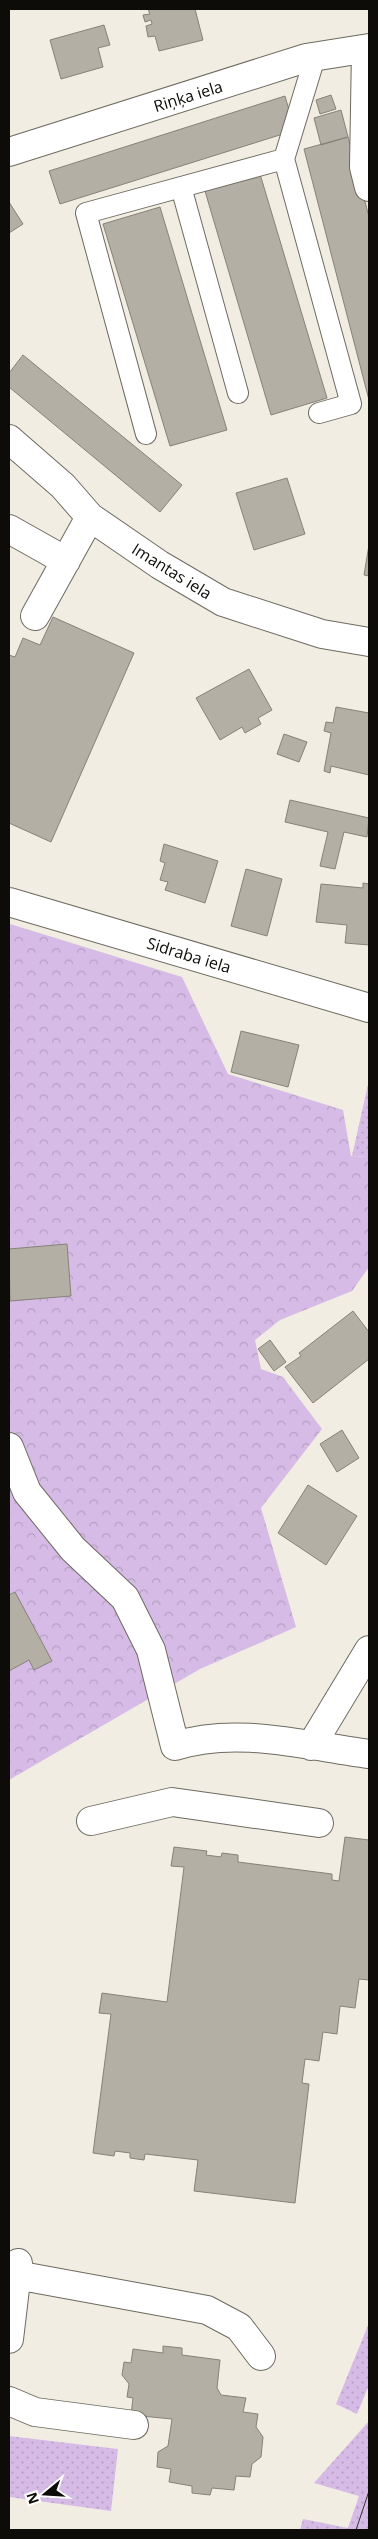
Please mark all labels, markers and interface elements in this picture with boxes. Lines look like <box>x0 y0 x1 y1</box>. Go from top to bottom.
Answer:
street label: Riņķa iela <box>151 75 225 117</box>
street label: Imantas iela <box>128 538 216 604</box>
street label: Sidraba iela <box>144 932 234 978</box>
north arrow <box>20 2469 70 2519</box>
text: N <box>21 2490 43 2507</box>

